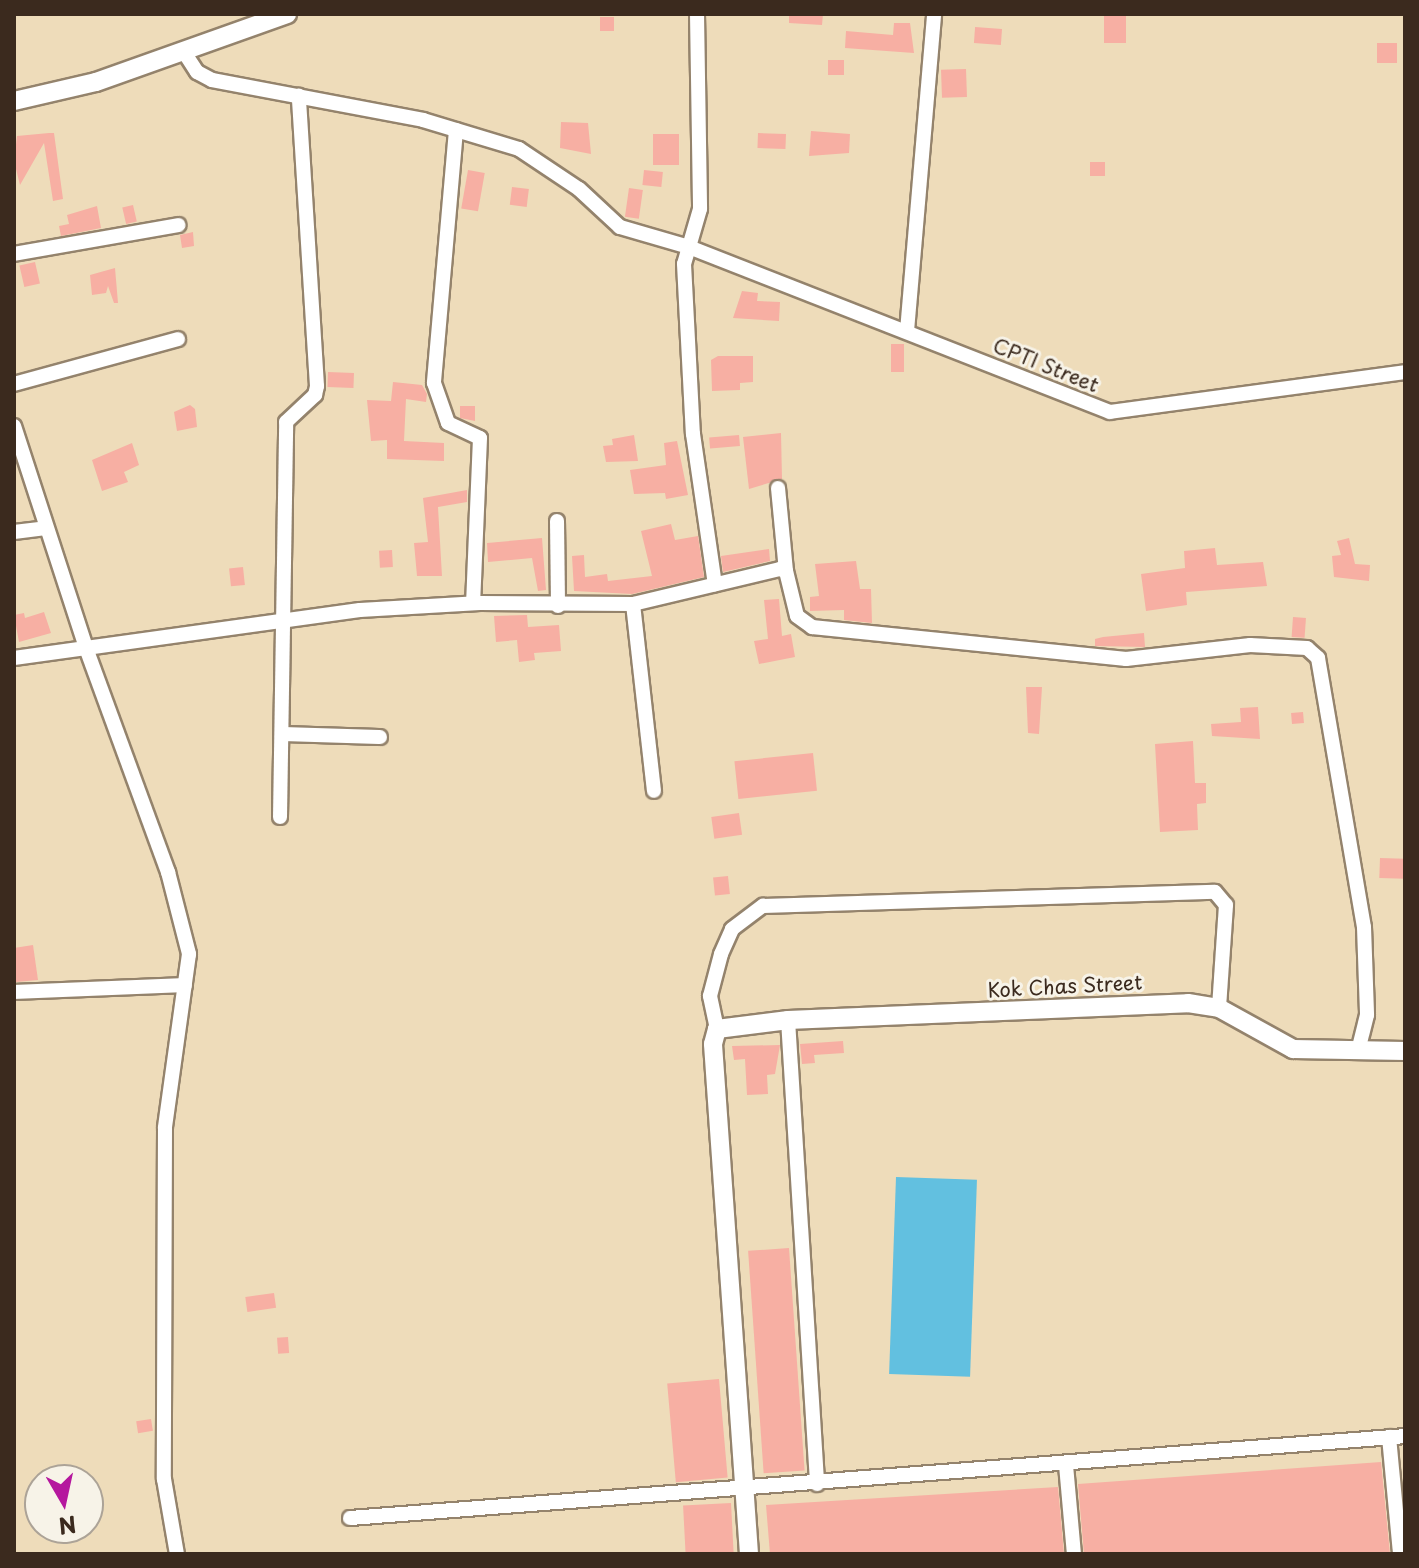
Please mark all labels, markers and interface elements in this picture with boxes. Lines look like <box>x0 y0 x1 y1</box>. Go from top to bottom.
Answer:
street label: CPTI Street <box>989 333 1103 397</box>
street label: Kok Chas Street <box>986 970 1144 1002</box>
north arrow <box>24 1464 104 1544</box>
text: N <box>56 1509 79 1544</box>

